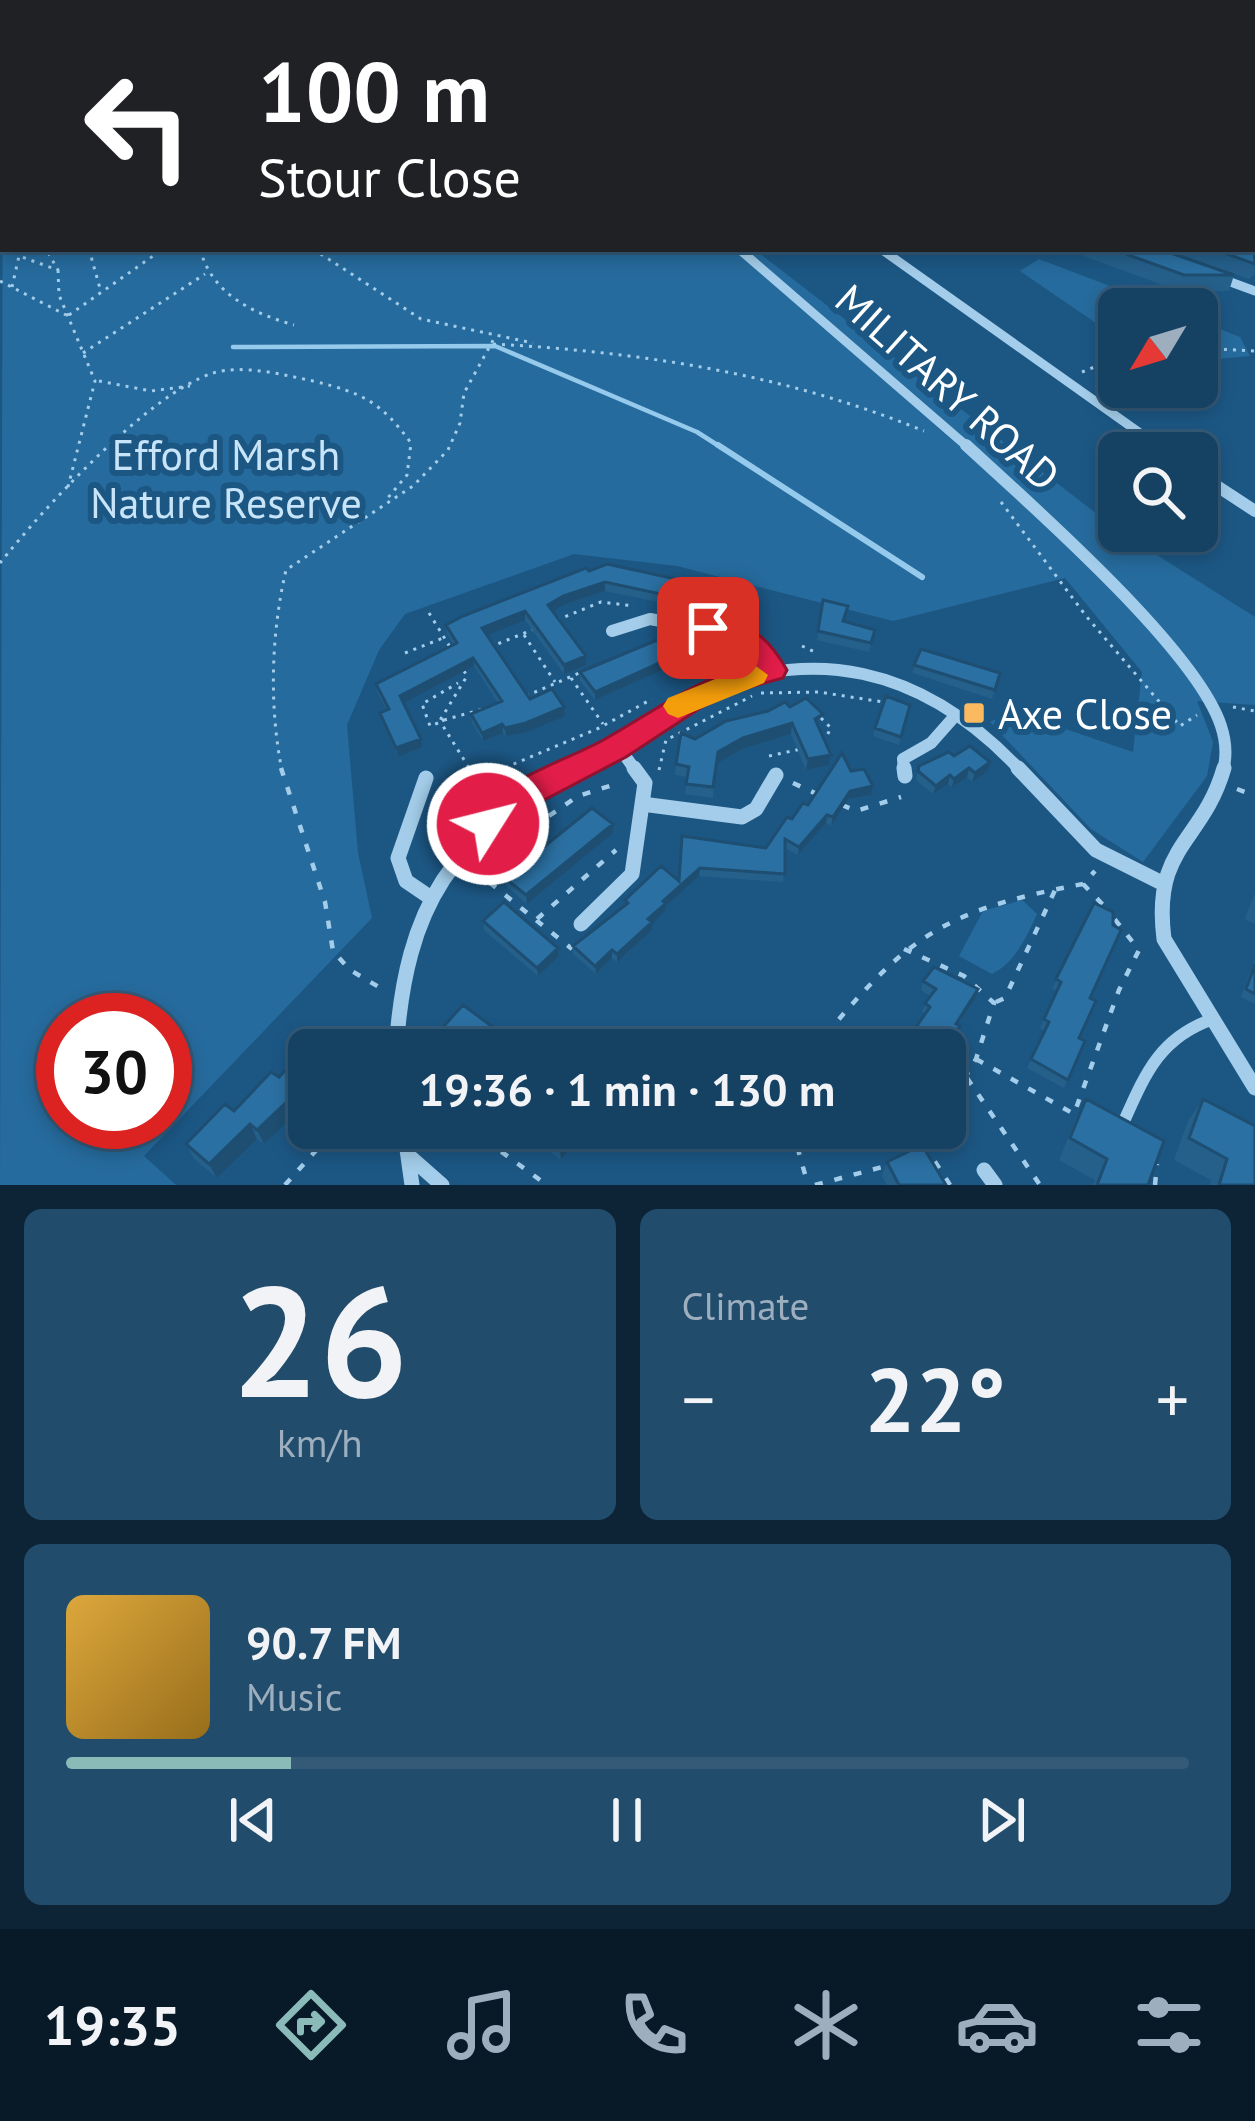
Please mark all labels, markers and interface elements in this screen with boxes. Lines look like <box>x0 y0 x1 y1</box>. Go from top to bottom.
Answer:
text: 100 m <box>258 36 490 145</box>
icon: left <box>60 48 216 204</box>
text: Stour Close <box>258 142 521 212</box>
street label: MILITARY ROAD <box>824 272 1072 502</box>
north arrow <box>1098 288 1218 408</box>
map controls <box>1098 288 1218 552</box>
park label: Efford Marsh Nature Reserve <box>90 427 362 530</box>
button: search <box>1098 432 1218 552</box>
pin <box>657 577 759 679</box>
icon: arrive <box>675 595 741 661</box>
place label: Axe Close <box>998 686 1172 741</box>
marker: Axe Close <box>961 700 987 726</box>
position arrow <box>425 761 551 887</box>
speed limit sign: 30 <box>36 993 192 1149</box>
text: 19:36 · 1 min · 130 m <box>419 1060 835 1118</box>
text: 26 <box>231 1238 408 1440</box>
text: Climate <box>682 1280 809 1331</box>
text: 22° <box>865 1340 1006 1457</box>
text: − <box>682 1356 715 1441</box>
text: + <box>1156 1356 1189 1441</box>
text: km/h <box>277 1417 363 1468</box>
text: 90.7 FM <box>246 1613 401 1671</box>
text: Music <box>246 1671 342 1722</box>
icon: previous <box>220 1787 286 1853</box>
icon: pause <box>594 1787 660 1853</box>
icon: next <box>969 1787 1035 1853</box>
icon: directions <box>269 1983 353 2067</box>
icon: music <box>440 1983 524 2067</box>
icon: phone <box>612 1983 696 2067</box>
icon: climate <box>784 1983 868 2067</box>
icon: car <box>955 1983 1039 2067</box>
icon: filters <box>1127 1983 1211 2067</box>
text: 19:35 <box>44 1990 181 2060</box>

